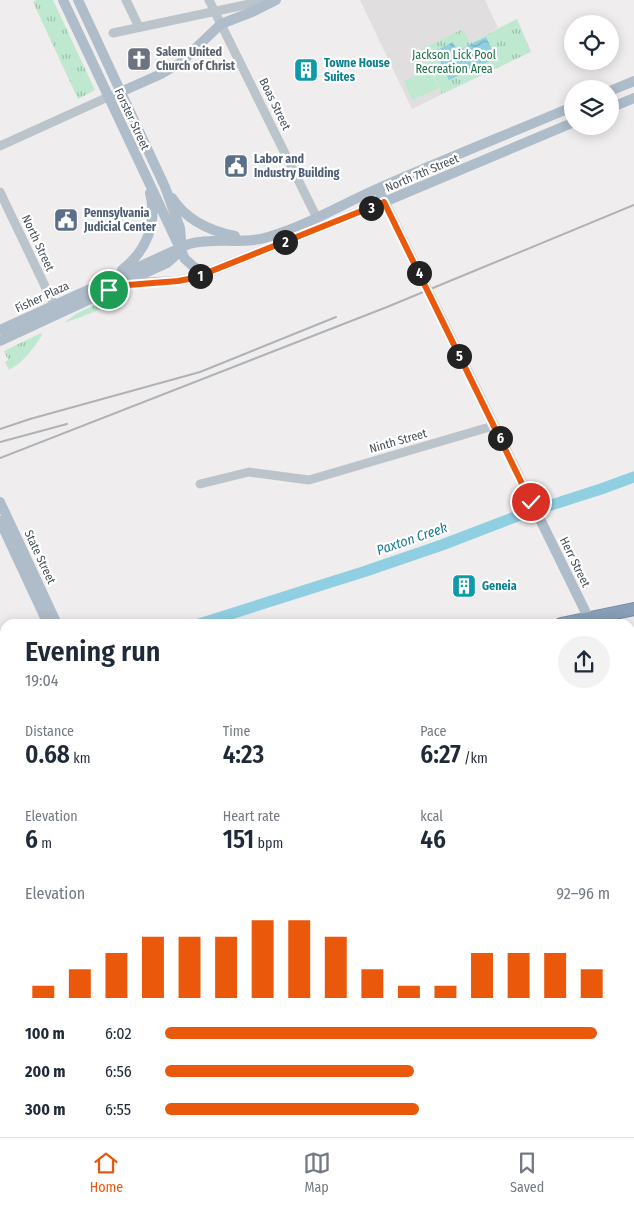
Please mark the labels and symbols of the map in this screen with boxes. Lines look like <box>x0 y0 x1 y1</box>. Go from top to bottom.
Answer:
place label: Salem United Church of Christ <box>156 45 236 73</box>
church icon: Salem United Church of Christ <box>126 46 152 72</box>
park label: Jackson Lick Pool Recreation Area <box>412 48 496 76</box>
place label: Towne House Suites <box>324 56 390 84</box>
building icon: Towne House Suites <box>293 57 319 83</box>
street label: Boas Street <box>256 76 294 132</box>
street label: Forster Street <box>112 86 152 152</box>
street label: North 7th Street <box>383 151 461 195</box>
place label: Labor and Industry Building <box>254 152 340 180</box>
public building icon: Labor and Industry Building <box>223 153 249 179</box>
pin: 3 <box>358 196 384 220</box>
place label: Pennsylvania Judicial Center <box>83 206 157 234</box>
public building icon: Pennsylvania Judicial Center <box>53 207 79 233</box>
street label: North Street <box>19 213 57 273</box>
pin: 2 <box>272 230 298 254</box>
pin: 4 <box>406 260 432 286</box>
pin: 1 <box>188 264 212 288</box>
pin <box>88 269 130 311</box>
street label: Fisher Plaza <box>13 278 71 316</box>
pin: 5 <box>446 344 472 368</box>
street label: Ninth Street <box>368 426 428 456</box>
pin: 6 <box>488 426 512 450</box>
pin <box>510 481 552 523</box>
water label: Paxton Creek <box>374 519 450 559</box>
street label: State Street <box>21 528 59 586</box>
street label: Herr Street <box>557 535 593 589</box>
building icon: Geneia <box>451 573 477 599</box>
place label: Geneia <box>482 579 517 593</box>

